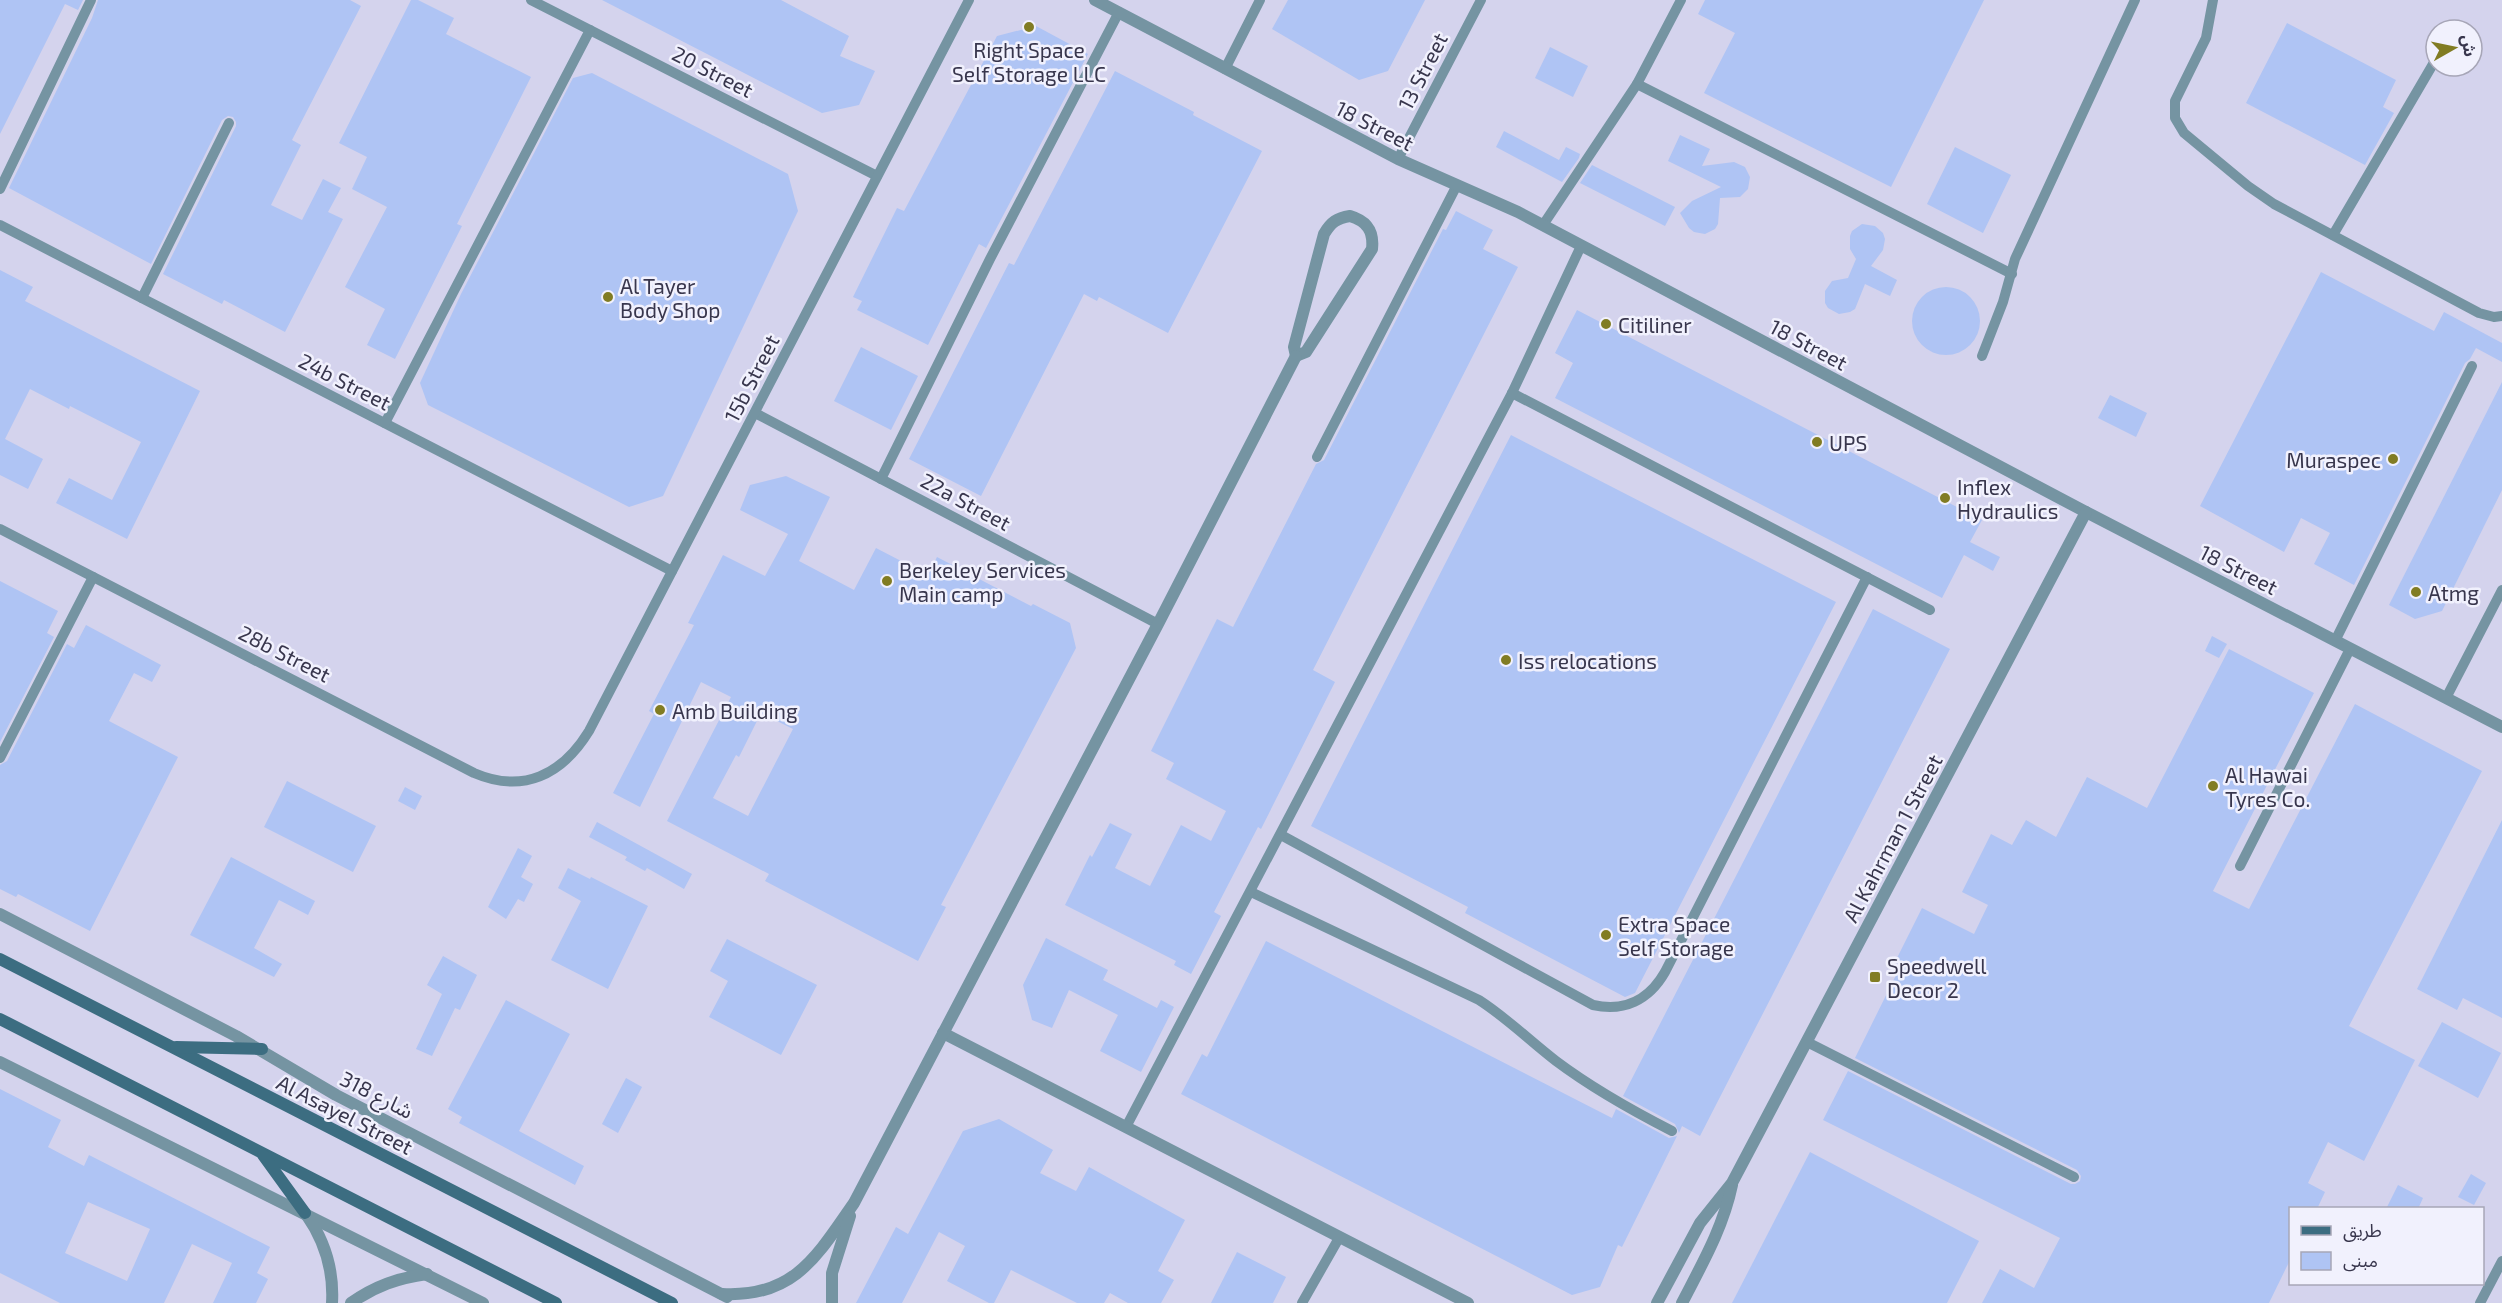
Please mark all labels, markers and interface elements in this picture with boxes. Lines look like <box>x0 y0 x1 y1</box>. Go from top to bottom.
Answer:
north arrow <box>2424 18 2484 78</box>
marker: Right Space Self Storage LLC <box>1022 20 1036 34</box>
street label: 13 Street <box>1392 28 1452 114</box>
text: ش <box>2457 33 2480 58</box>
place label: Right Space Self Storage LLC <box>952 37 1106 86</box>
street label: 20 Street <box>668 40 758 102</box>
street label: 18 Street <box>1332 95 1418 155</box>
place label: Al Tayer Body Shop <box>620 273 720 322</box>
marker: Al Tayer Body Shop <box>601 290 615 304</box>
place label: Citiliner <box>1618 312 1692 337</box>
street label: 18 Street <box>1766 313 1852 375</box>
marker: Citiliner <box>1599 317 1613 331</box>
street label: 15b Street <box>718 330 784 426</box>
street label: 24b Street <box>295 347 395 415</box>
place label: UPS <box>1829 430 1867 455</box>
marker: UPS <box>1810 435 1824 449</box>
place label: Muraspec <box>2286 447 2381 472</box>
marker: Muraspec <box>2386 452 2400 466</box>
street label: 22a Street <box>917 467 1015 535</box>
place label: Inflex Hydraulics <box>1957 474 2058 523</box>
marker: Inflex Hydraulics <box>1938 491 1952 505</box>
street label: 18 Street <box>2196 539 2282 599</box>
place label: Berkeley Services Main camp <box>899 557 1066 606</box>
marker: Berkeley Services Main camp <box>880 574 894 588</box>
place label: Atmg <box>2428 580 2479 605</box>
marker: Atmg <box>2409 585 2423 599</box>
street label: 28b Street <box>235 619 335 687</box>
place label: Iss relocations <box>1518 648 1657 673</box>
marker: Iss relocations <box>1499 653 1513 667</box>
place label: Amb Building <box>672 698 798 723</box>
marker: Amb Building <box>653 703 667 717</box>
street label: Al Kahrman 1 Street <box>1837 750 1947 926</box>
place label: Al Hawai Tyres Co. <box>2225 762 2310 811</box>
marker: Al Hawai Tyres Co. <box>2206 779 2220 793</box>
place label: Extra Space Self Storage <box>1618 911 1734 960</box>
marker: Extra Space Self Storage <box>1599 928 1613 942</box>
place label: Speedwell Decor 2 <box>1887 953 1987 1002</box>
marker: Speedwell Decor 2 <box>1868 970 1882 984</box>
street label: شارع 318 <box>335 1065 418 1126</box>
street label: Al Asayel Street <box>273 1069 417 1159</box>
legend <box>2289 1207 2484 1285</box>
text: طريق <box>2343 1219 2382 1242</box>
text: مبنى <box>2343 1249 2378 1272</box>

